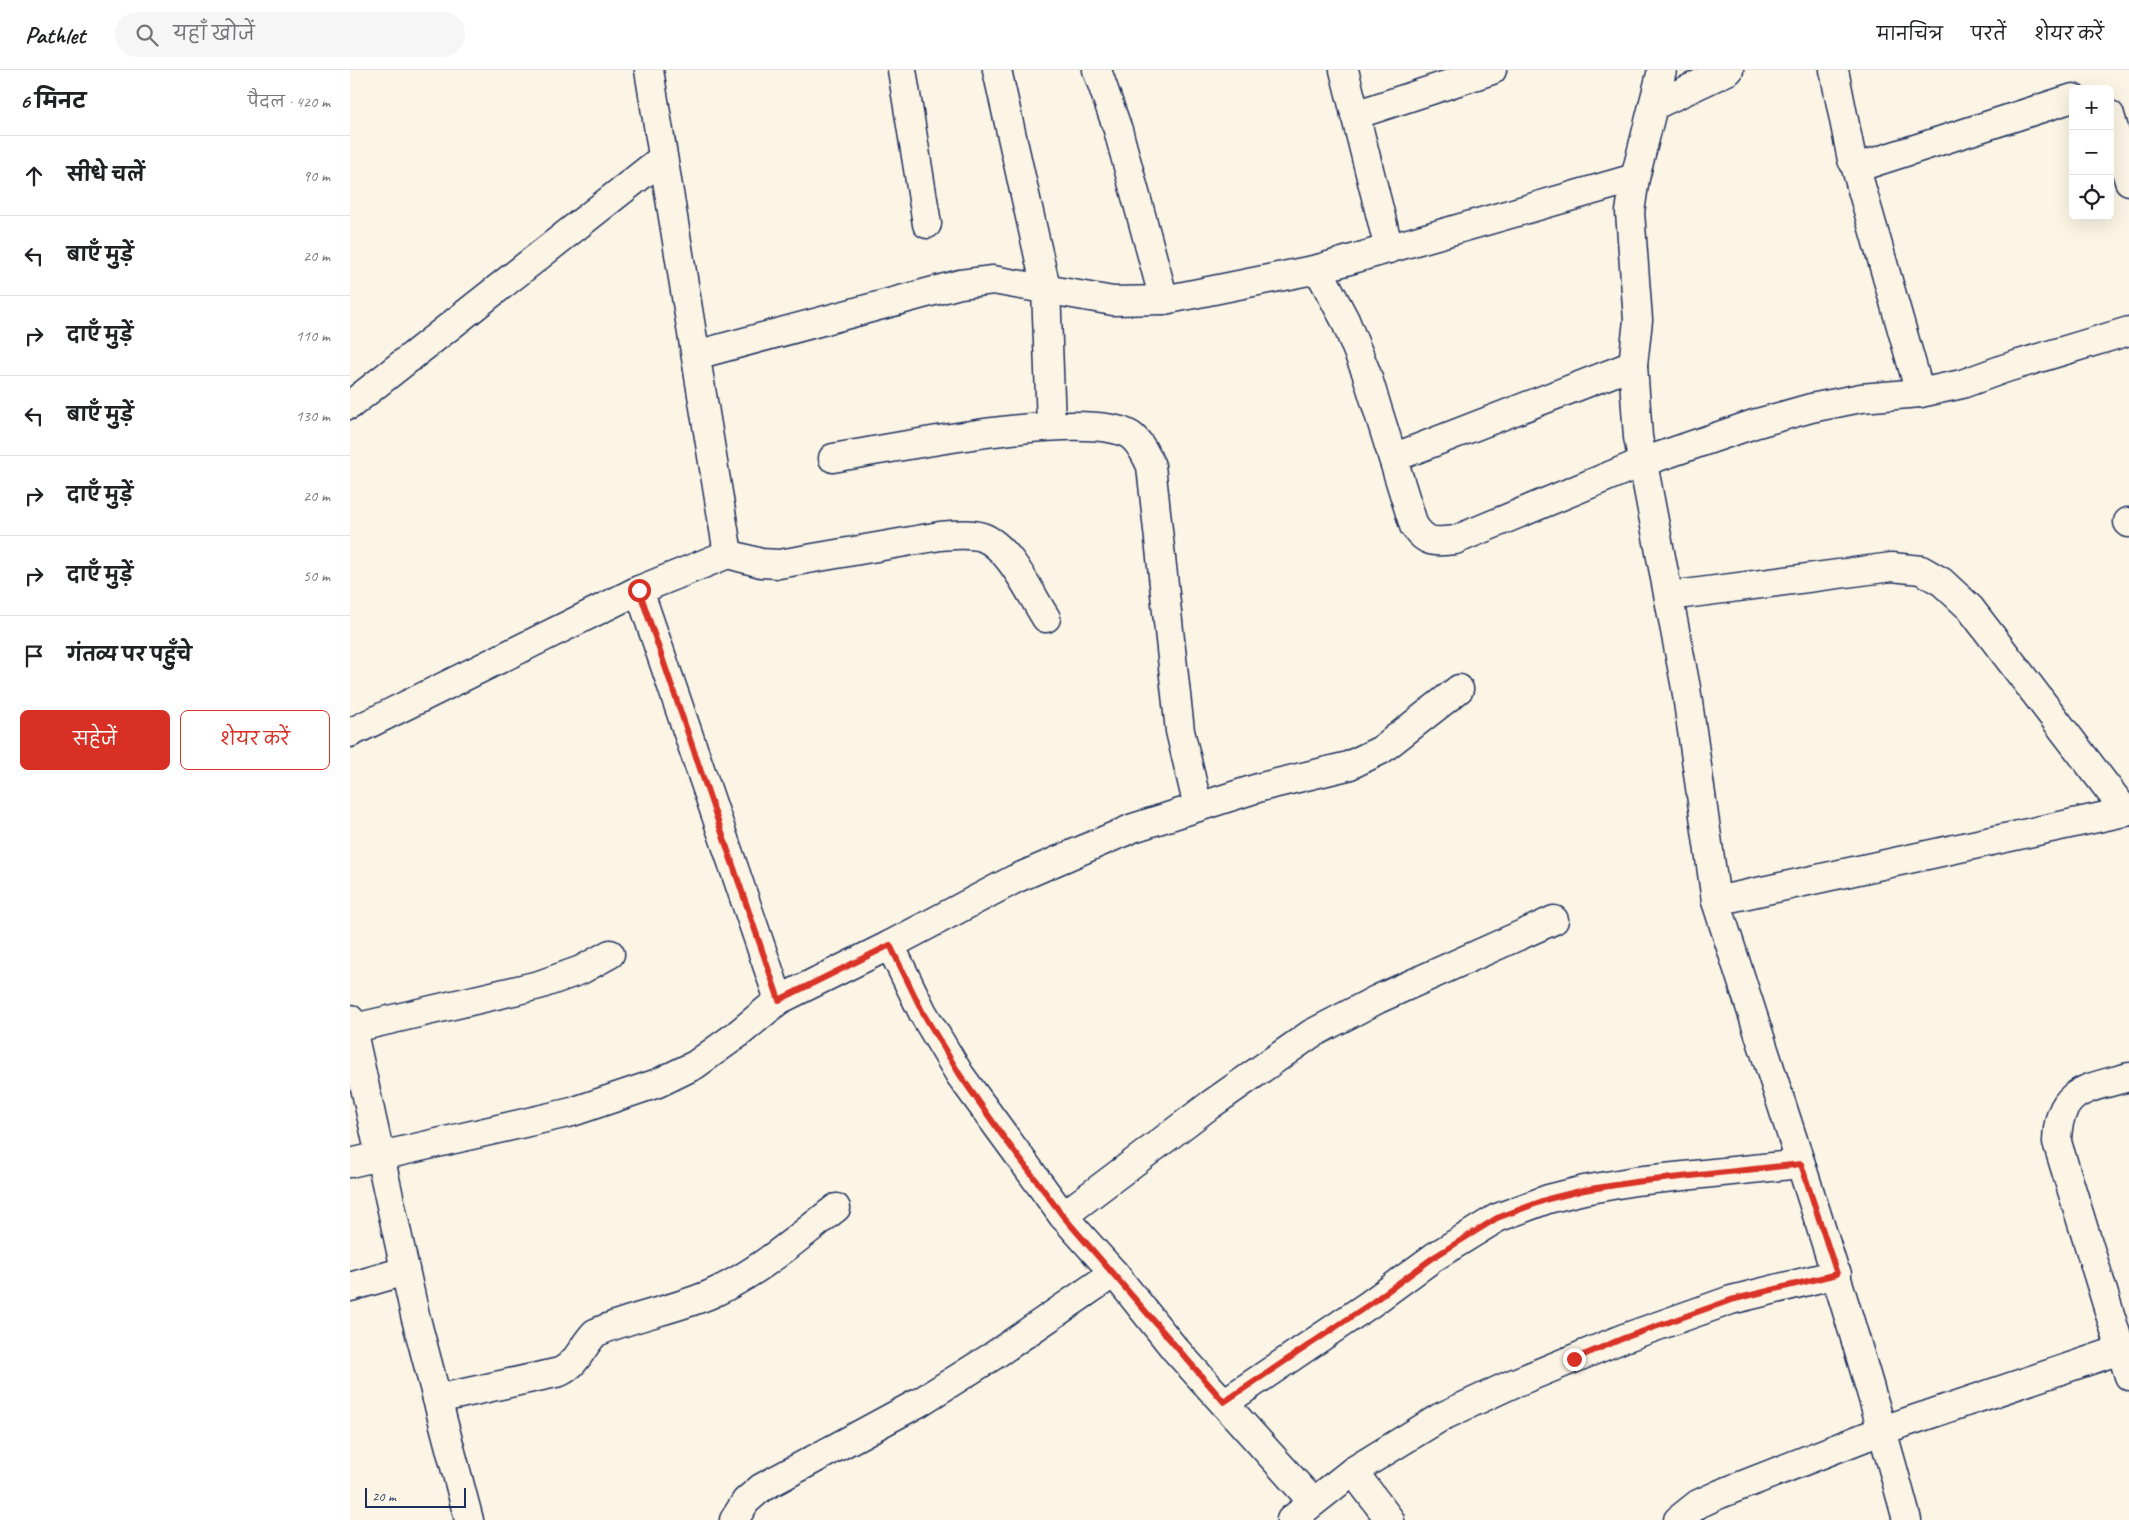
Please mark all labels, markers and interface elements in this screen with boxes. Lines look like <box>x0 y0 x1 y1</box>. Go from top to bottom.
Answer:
search box <box>115 12 465 57</box>
text: Pathlet <box>25 20 85 50</box>
icon: search <box>133 21 161 49</box>
text: यहाँ खोजें <box>173 22 255 46</box>
text: मानचित्र <box>1877 23 1943 45</box>
text: परतें <box>1971 23 2006 45</box>
text: शेयर करें <box>2034 23 2104 45</box>
map controls <box>2069 85 2114 220</box>
button: + <box>2069 85 2114 130</box>
text: 6 मिनट <box>20 88 86 114</box>
text: पैदल · 420 m <box>248 92 330 112</box>
button: − <box>2069 130 2114 175</box>
icon: ahead <box>20 162 48 190</box>
text: सीधे चलें <box>67 163 145 187</box>
text: 90 m <box>303 166 330 186</box>
button: locate <box>2069 175 2114 220</box>
icon: left <box>20 242 48 270</box>
text: बाएँ मुड़ें <box>67 243 133 267</box>
text: 20 m <box>303 246 330 266</box>
icon: right <box>20 322 48 350</box>
text: दाएँ मुड़ें <box>67 323 133 347</box>
text: 110 m <box>296 326 330 346</box>
icon: left <box>20 402 48 430</box>
text: बाएँ मुड़ें <box>67 403 133 427</box>
text: 130 m <box>296 406 330 426</box>
icon: right <box>20 482 48 510</box>
text: दाएँ मुड़ें <box>67 483 133 507</box>
text: 20 m <box>303 486 330 506</box>
icon: right <box>20 562 48 590</box>
text: दाएँ मुड़ें <box>67 563 133 587</box>
text: 50 m <box>303 566 330 586</box>
route start <box>628 579 651 602</box>
icon: arrive <box>20 642 48 670</box>
text: गंतव्य पर पहुँचे <box>67 643 192 667</box>
button: सहेजें <box>20 710 170 770</box>
button: शेयर करें <box>180 710 330 770</box>
route end <box>1563 1348 1586 1371</box>
scale bar <box>365 1485 466 1508</box>
text: 20 m <box>372 1488 396 1505</box>

